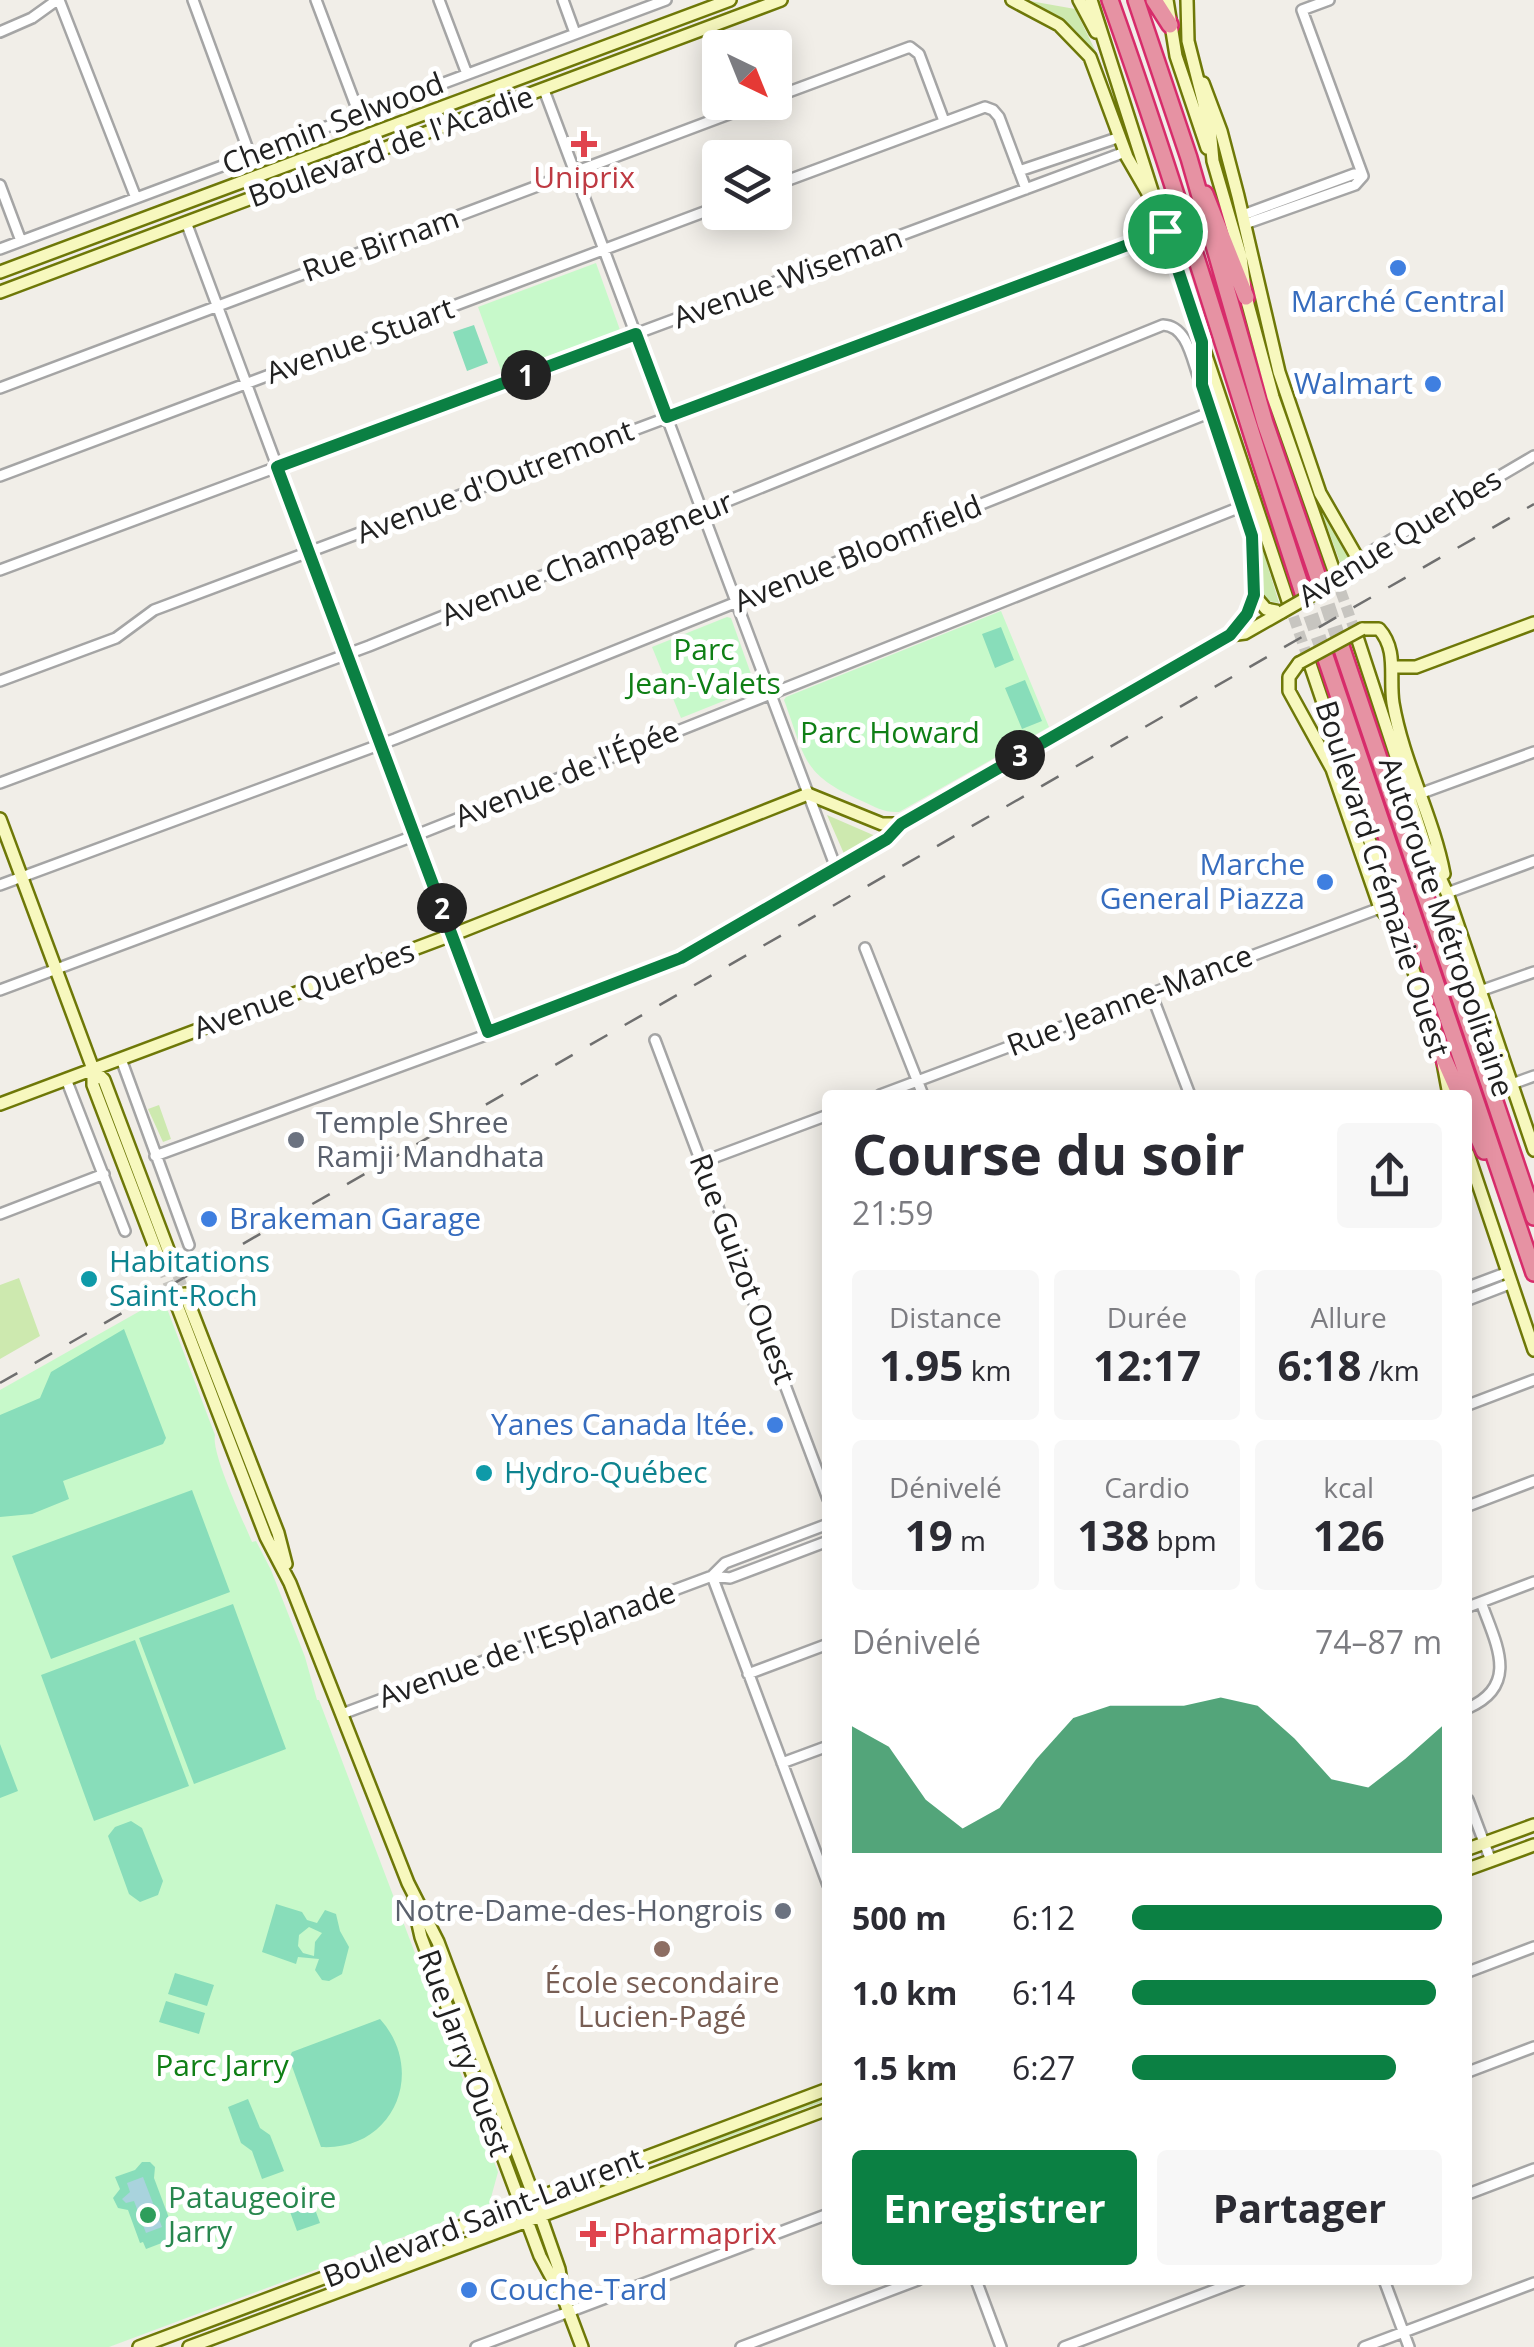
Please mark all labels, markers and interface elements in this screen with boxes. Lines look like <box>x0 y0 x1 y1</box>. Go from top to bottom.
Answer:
north arrow <box>702 30 792 120</box>
map controls <box>702 30 792 230</box>
street label: Chemin Selwood <box>216 61 449 184</box>
street label: Boulevard de l'Acadie <box>242 75 539 216</box>
marker: Uniprix <box>573 133 595 155</box>
button: layers <box>702 140 792 230</box>
place label: Uniprix <box>533 156 635 197</box>
pin <box>1123 189 1208 274</box>
street label: Rue Birnam <box>297 196 464 291</box>
icon: arrive <box>1138 204 1193 259</box>
street label: Avenue Wiseman <box>667 216 908 337</box>
marker: Marché Central <box>1387 257 1409 279</box>
place label: Marché Central <box>1291 280 1505 321</box>
street label: Avenue Stuart <box>260 287 459 393</box>
pin: 1 <box>501 350 551 400</box>
text: 1 <box>518 356 534 394</box>
place label: Walmart <box>1294 362 1413 403</box>
marker: Walmart <box>1422 373 1444 395</box>
street label: Avenue d'Outremont <box>350 409 639 552</box>
street label: Avenue Querbes <box>1290 458 1509 616</box>
street label: Avenue Champagneur <box>434 480 738 635</box>
street label: Avenue Bloomfield <box>728 484 987 621</box>
park label: Parc Jean-Valets <box>624 628 781 703</box>
street label: Boulevard Crémazie Ouest <box>1306 695 1460 1062</box>
street label: Avenue de l'Épée <box>448 709 685 836</box>
park label: Parc Howard <box>800 711 980 752</box>
pin: 3 <box>995 730 1045 780</box>
text: 3 <box>1012 736 1028 774</box>
street label: Autoroute Métropolitaine <box>1370 751 1525 1102</box>
place label: Marche General Piazza <box>1100 843 1305 918</box>
marker: Marche General Piazza <box>1314 871 1336 893</box>
pin: 2 <box>417 883 467 933</box>
text: 2 <box>434 889 450 927</box>
street label: Avenue Querbes <box>187 930 420 1048</box>
street label: Rue Jeanne-Mance <box>1001 934 1258 1065</box>
place label: Temple Shree Ramji Mandhata <box>316 1101 545 1176</box>
text: Course du soir <box>852 1116 1245 1191</box>
button: share <box>1337 1123 1442 1228</box>
marker: Temple Shree Ramji Mandhata <box>285 1129 307 1151</box>
street label: Rue Guizot Ouest <box>681 1147 806 1389</box>
text: 21:59 <box>852 1191 934 1234</box>
place label: Brakeman Garage <box>229 1197 481 1238</box>
marker: Brakeman Garage <box>198 1208 220 1230</box>
place label: Habitations Saint-Roch <box>109 1240 270 1315</box>
marker: Habitations Saint-Roch <box>78 1268 100 1290</box>
text: Distance <box>889 1298 1002 1336</box>
text: Durée <box>1107 1298 1187 1336</box>
text: Allure <box>1311 1298 1387 1336</box>
text: 1.95 <box>879 1336 963 1393</box>
text: 12:17 <box>1093 1336 1201 1393</box>
text: 6:18 <box>1278 1336 1362 1393</box>
text: km <box>963 1351 1011 1389</box>
text: /km <box>1362 1351 1420 1389</box>
place label: Yanes Canada ltée. <box>491 1403 755 1444</box>
marker: Yanes Canada ltée. <box>764 1414 786 1436</box>
place label: Hydro-Québec <box>504 1451 708 1492</box>
marker: Hydro-Québec <box>473 1462 495 1484</box>
text: Dénivelé <box>889 1468 1002 1506</box>
text: Cardio <box>1104 1468 1190 1506</box>
text: kcal <box>1323 1468 1374 1506</box>
text: 19 <box>905 1506 953 1563</box>
text: 138 <box>1077 1506 1149 1563</box>
text: 126 <box>1313 1506 1385 1563</box>
text: m <box>953 1521 986 1559</box>
text: bpm <box>1149 1521 1217 1559</box>
street label: Avenue de l'Esplanade <box>372 1571 681 1716</box>
text: Dénivelé <box>852 1620 981 1663</box>
text: 74–87 m <box>1315 1620 1442 1663</box>
place label: Notre-Dame-des-Hongrois <box>394 1889 763 1930</box>
text: 500 m <box>852 1896 947 1939</box>
text: 6:12 <box>1012 1896 1075 1939</box>
marker: Notre-Dame-des-Hongrois <box>772 1900 794 1922</box>
marker: École secondaire Lucien-Pagé <box>651 1938 673 1960</box>
street label: Rue Jarry Ouest <box>409 1943 522 2162</box>
place label: École secondaire Lucien-Pagé <box>545 1961 779 2036</box>
text: 1.0 km <box>852 1971 957 2014</box>
text: 6:14 <box>1012 1971 1075 2014</box>
park label: Parc Jarry <box>155 2044 290 2085</box>
text: 1.5 km <box>852 2046 957 2089</box>
text: 6:27 <box>1012 2046 1075 2089</box>
street label: Boulevard Saint-Laurent <box>317 2137 648 2296</box>
button: Enregistrer <box>852 2150 1137 2265</box>
button: Partager <box>1157 2150 1442 2265</box>
place label: Pataugeoire Jarry <box>165 2176 336 2251</box>
marker: Pataugeoire Jarry <box>137 2204 159 2226</box>
place label: Pharmaprix <box>613 2212 777 2253</box>
marker: Pharmaprix <box>582 2223 604 2245</box>
place label: Couche-Tard <box>489 2268 667 2309</box>
marker: Couche-Tard <box>458 2279 480 2301</box>

